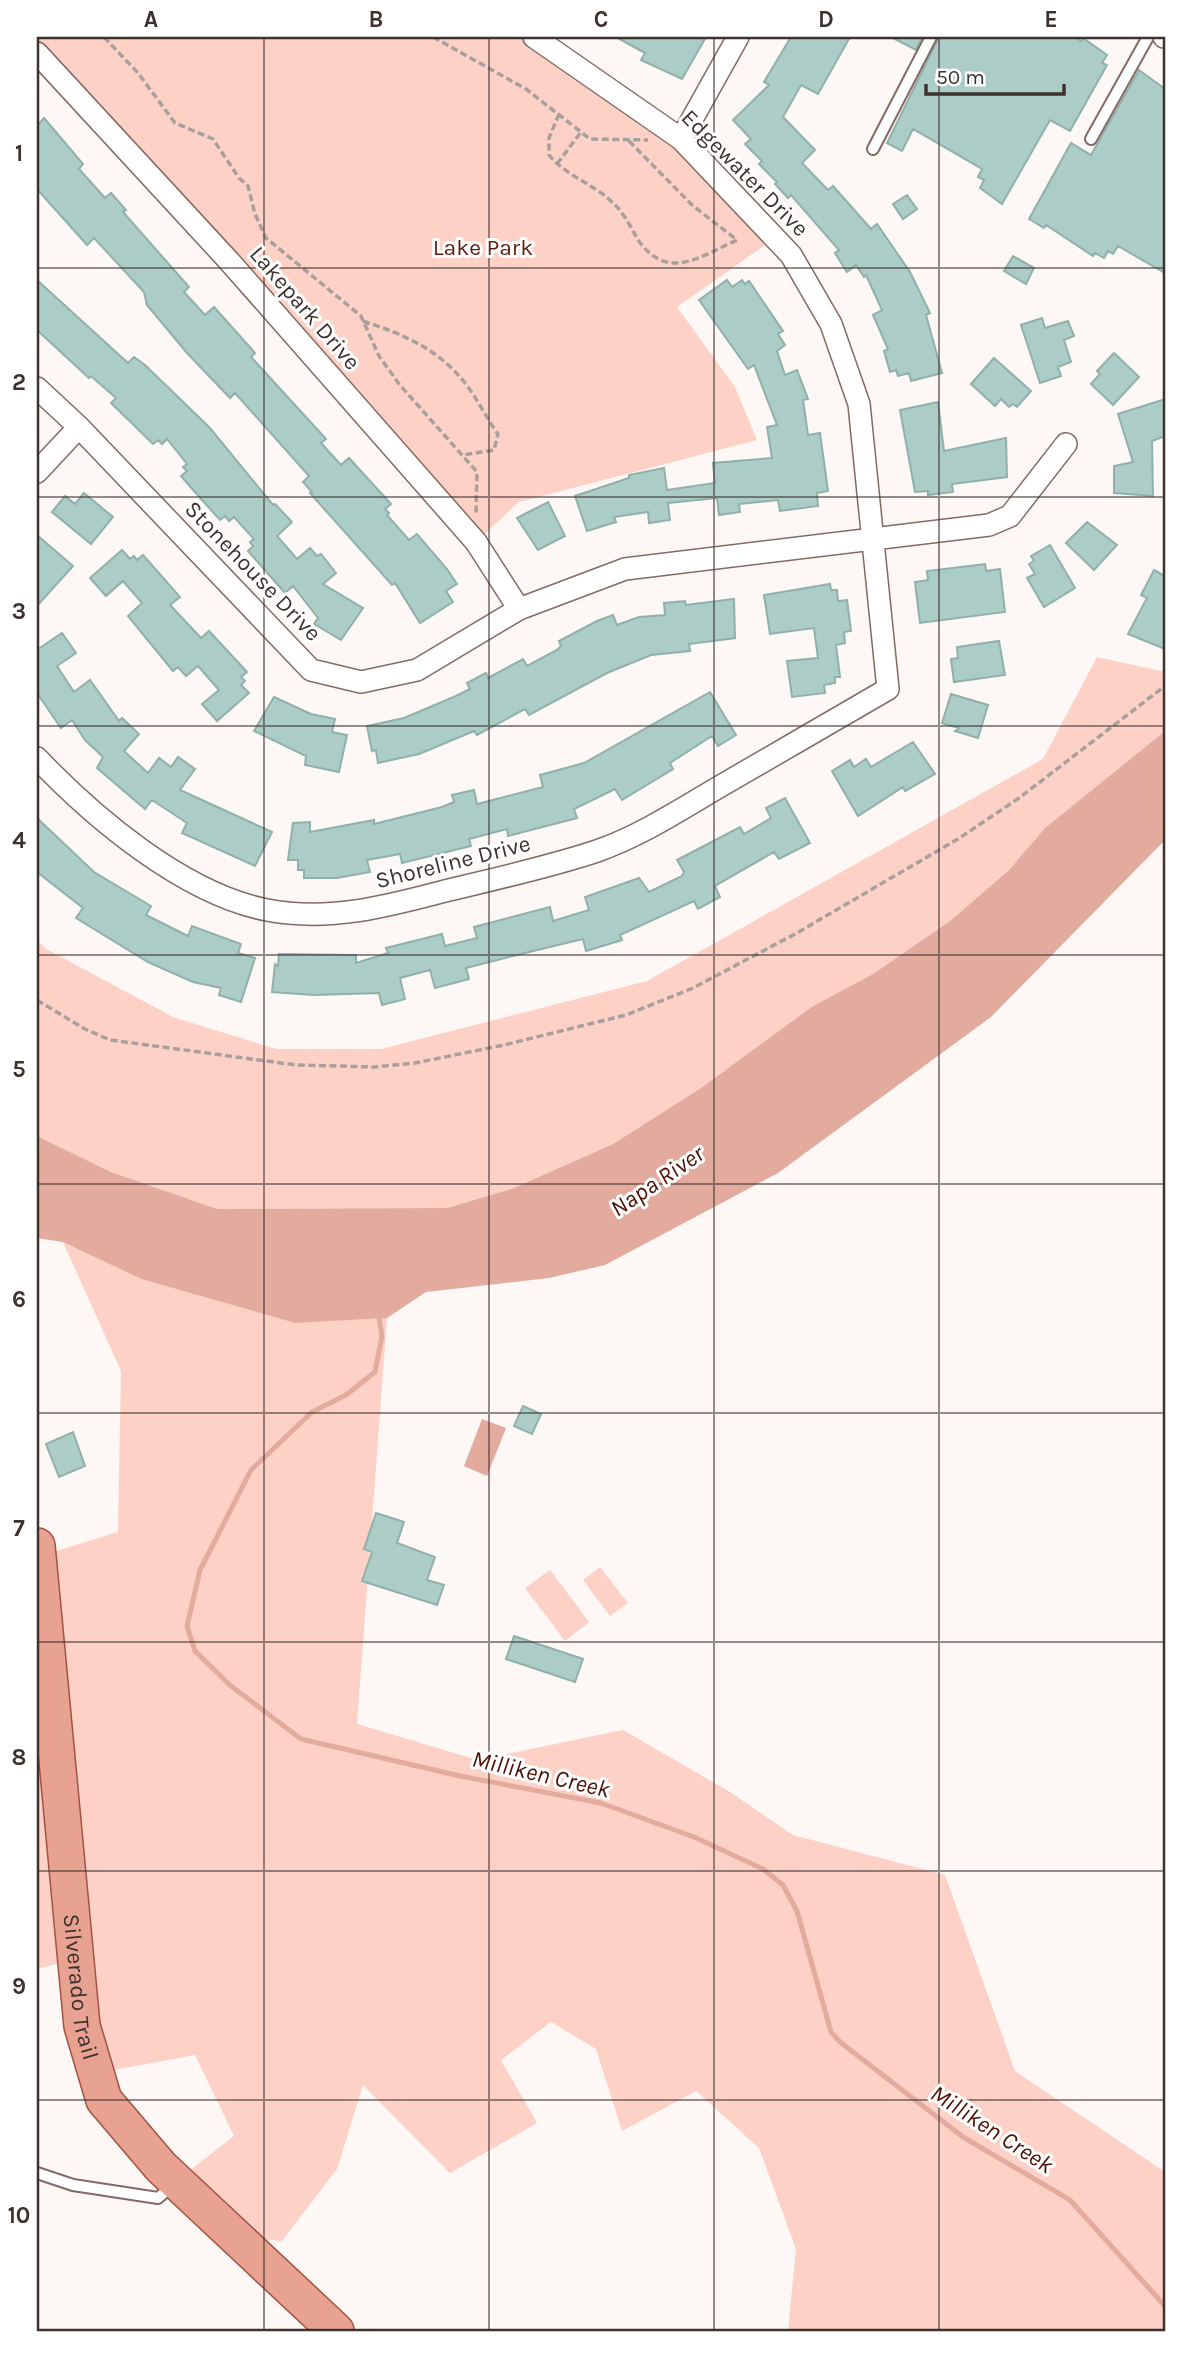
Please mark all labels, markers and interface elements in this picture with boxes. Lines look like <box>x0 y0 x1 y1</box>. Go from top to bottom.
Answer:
text: A <box>144 6 158 33</box>
text: B <box>369 6 383 33</box>
text: C <box>594 6 608 33</box>
text: D <box>818 6 834 33</box>
text: E <box>1044 6 1058 33</box>
scale bar <box>926 52 1064 96</box>
text: 50 m <box>936 65 985 89</box>
street label: Edgewater Drive <box>676 104 814 242</box>
text: 1 <box>15 140 23 167</box>
park label: Lake Park <box>433 234 533 261</box>
street label: Lakepark Drive <box>244 241 366 375</box>
text: 2 <box>12 369 26 396</box>
street label: Stonehouse Drive <box>179 495 327 647</box>
text: 3 <box>12 598 26 625</box>
text: 4 <box>12 827 26 854</box>
street label: Shoreline Drive <box>373 830 533 894</box>
text: 5 <box>12 1056 26 1083</box>
water label: Napa River <box>605 1139 710 1222</box>
text: 6 <box>12 1286 26 1313</box>
text: 7 <box>13 1515 25 1542</box>
text: 8 <box>12 1744 26 1771</box>
water label: Milliken Creek <box>469 1745 613 1804</box>
street label: Silverado Trail <box>58 1912 105 2063</box>
text: 9 <box>12 1973 26 2000</box>
water label: Milliken Creek <box>925 2079 1059 2179</box>
text: 10 <box>8 2202 30 2229</box>

